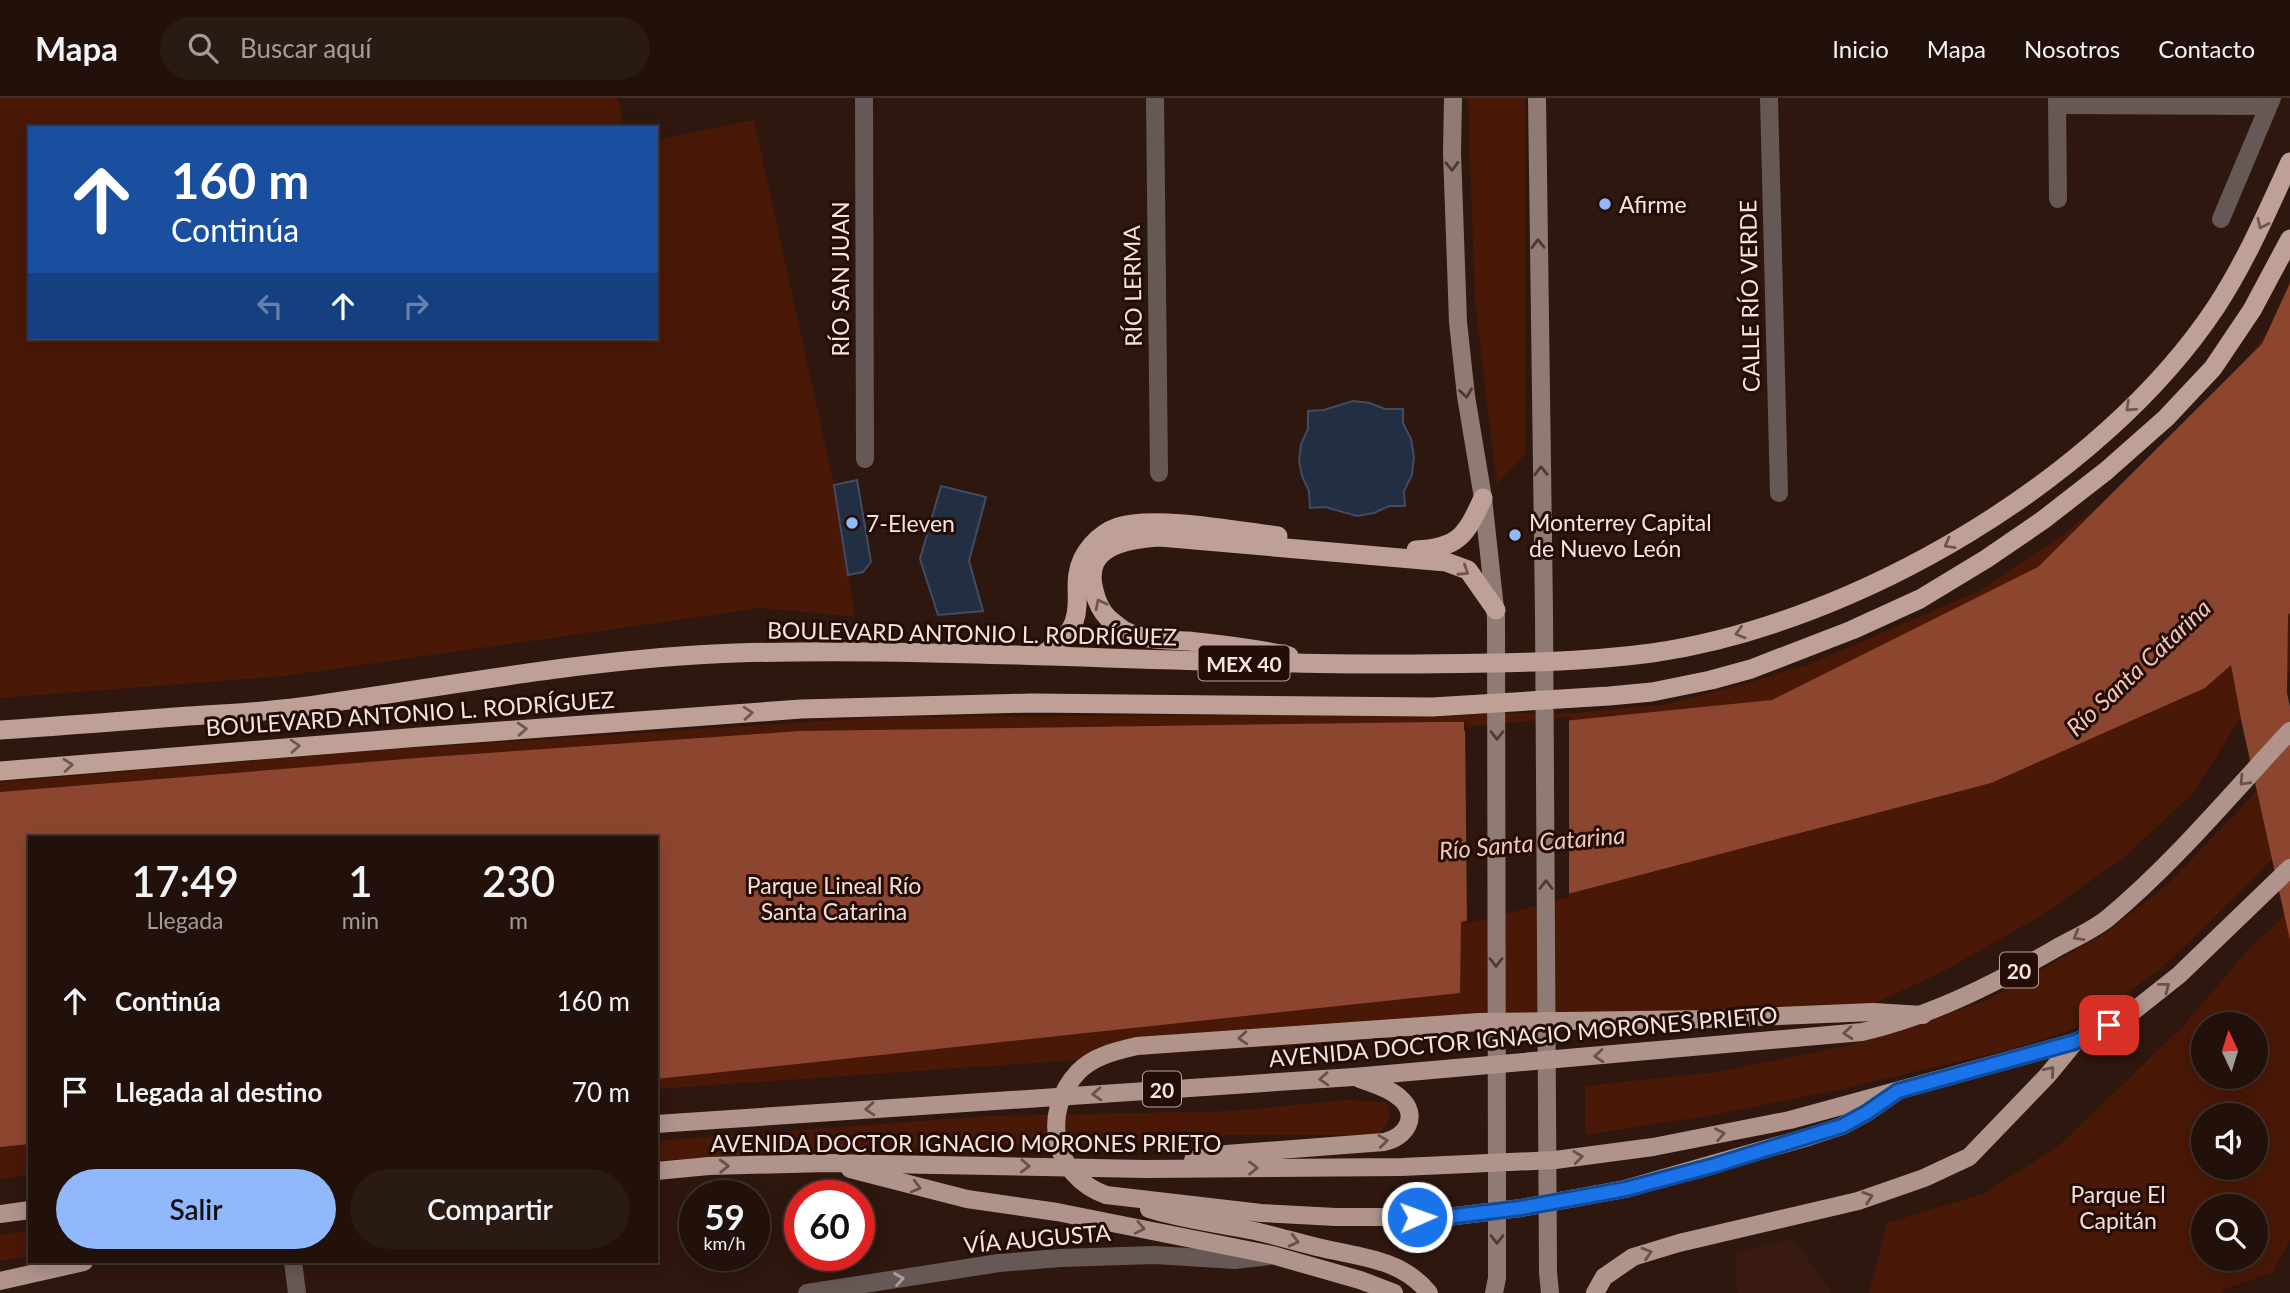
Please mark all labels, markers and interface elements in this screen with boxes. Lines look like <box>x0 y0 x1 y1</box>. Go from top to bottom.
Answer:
search box <box>160 17 650 80</box>
text: Mapa <box>35 28 118 68</box>
icon: search <box>184 29 222 67</box>
text: Buscar aquí <box>240 32 371 64</box>
text: Inicio <box>1832 34 1889 63</box>
text: Mapa <box>1927 34 1986 63</box>
text: Nosotros <box>2024 34 2120 63</box>
text: Contacto <box>2158 34 2255 63</box>
text: 160 m <box>171 151 309 209</box>
icon: ahead <box>56 154 147 245</box>
one-way arrow <box>1445 161 1460 172</box>
place label: Afirme <box>1619 190 1687 218</box>
marker: Afirme <box>1597 196 1613 212</box>
street label: CALLE RÍO VERDE <box>1733 200 1765 392</box>
street label: RÍO SAN JUAN <box>826 201 854 357</box>
text: Continúa <box>171 210 299 249</box>
one-way arrow <box>2256 217 2270 229</box>
street label: RÍO LERMA <box>1117 225 1147 347</box>
one-way arrow <box>1530 238 1546 249</box>
icon: left <box>251 287 289 325</box>
icon: ahead <box>324 287 362 325</box>
icon: right <box>397 287 435 325</box>
one-way arrow <box>1458 387 1473 399</box>
one-way arrow <box>2125 399 2138 412</box>
one-way arrow <box>1533 466 1549 476</box>
place label: Monterrey Capital de Nuevo León <box>1529 508 1712 562</box>
place label: 7-Eleven <box>866 509 955 537</box>
marker: 7-Eleven <box>844 515 860 531</box>
marker: Monterrey Capital de Nuevo León <box>1507 527 1523 543</box>
one-way arrow <box>1944 536 1956 549</box>
one-way arrow <box>1456 562 1469 575</box>
water label: Río Santa Catarina <box>2060 593 2216 741</box>
one-way arrow <box>1094 598 1108 611</box>
street label: BOULEVARD ANTONIO L. RODRÍGUEZ <box>767 615 1177 651</box>
one-way arrow <box>1734 625 1746 640</box>
road number: MEX 40 <box>1198 646 1290 680</box>
street label: BOULEVARD ANTONIO L. RODRÍGUEZ <box>205 685 616 741</box>
one-way arrow <box>743 706 754 721</box>
one-way arrow <box>516 722 527 737</box>
one-way arrow <box>1489 730 1504 741</box>
one-way arrow <box>290 739 301 754</box>
one-way arrow <box>62 757 74 772</box>
one-way arrow <box>2239 773 2252 786</box>
water label: Río Santa Catarina <box>1438 819 1626 865</box>
text: 17:49 <box>131 856 239 906</box>
text: 1 <box>348 856 373 906</box>
text: 230 <box>482 856 555 906</box>
park label: Parque Lineal Río Santa Catarina <box>747 871 921 925</box>
one-way arrow <box>1538 879 1554 890</box>
text: Llegada <box>146 906 223 934</box>
text: min <box>342 906 379 934</box>
text: m <box>509 906 528 934</box>
one-way arrow <box>2073 928 2086 941</box>
road number: 20 <box>2000 952 2038 988</box>
one-way arrow <box>1488 958 1504 968</box>
icon: ahead <box>56 982 94 1020</box>
one-way arrow <box>2157 982 2169 995</box>
text: Continúa <box>115 985 221 1017</box>
text: 160 m <box>557 985 630 1017</box>
pin <box>2079 995 2139 1055</box>
street label: AVENIDA DOCTOR IGNACIO MORONES PRIETO <box>1267 1000 1779 1072</box>
icon: arrive <box>2090 1006 2128 1044</box>
north arrow <box>2191 1012 2268 1088</box>
map controls <box>2191 1012 2268 1271</box>
one-way arrow <box>1842 1025 1853 1040</box>
one-way arrow <box>1237 1030 1248 1045</box>
one-way arrow <box>1594 1048 1605 1063</box>
one-way arrow <box>2042 1067 2054 1080</box>
one-way arrow <box>1318 1071 1329 1086</box>
road number: 20 <box>1143 1072 1181 1107</box>
icon: arrive <box>56 1073 94 1111</box>
text: Llegada al destino <box>115 1076 322 1108</box>
text: 70 m <box>572 1076 630 1108</box>
one-way arrow <box>1091 1086 1102 1101</box>
one-way arrow <box>864 1101 875 1116</box>
button: sound <box>2191 1103 2268 1180</box>
one-way arrow <box>1714 1127 1726 1142</box>
street label: AVENIDA DOCTOR IGNACIO MORONES PRIETO <box>711 1129 1221 1157</box>
one-way arrow <box>1377 1134 1389 1149</box>
one-way arrow <box>1572 1149 1584 1164</box>
one-way arrow <box>720 1158 730 1174</box>
one-way arrow <box>1020 1158 1031 1173</box>
one-way arrow <box>1248 1160 1258 1176</box>
button: Salir <box>56 1169 336 1249</box>
button: Compartir <box>350 1169 630 1249</box>
one-way arrow <box>910 1179 922 1193</box>
speed limit sign: 60 <box>784 1180 875 1271</box>
position arrow <box>1380 1180 1454 1254</box>
park label: Parque El Capitán <box>2070 1180 2166 1234</box>
one-way arrow <box>1861 1191 1873 1205</box>
button: search <box>2191 1194 2268 1271</box>
text: 59 <box>704 1195 745 1237</box>
street label: VÍA AUGUSTA <box>962 1218 1112 1258</box>
one-way arrow <box>1134 1219 1146 1234</box>
text: km/h <box>703 1232 746 1254</box>
one-way arrow <box>1288 1233 1300 1247</box>
one-way arrow <box>1489 1234 1505 1245</box>
one-way arrow <box>1641 1246 1653 1261</box>
one-way arrow <box>893 1271 905 1286</box>

